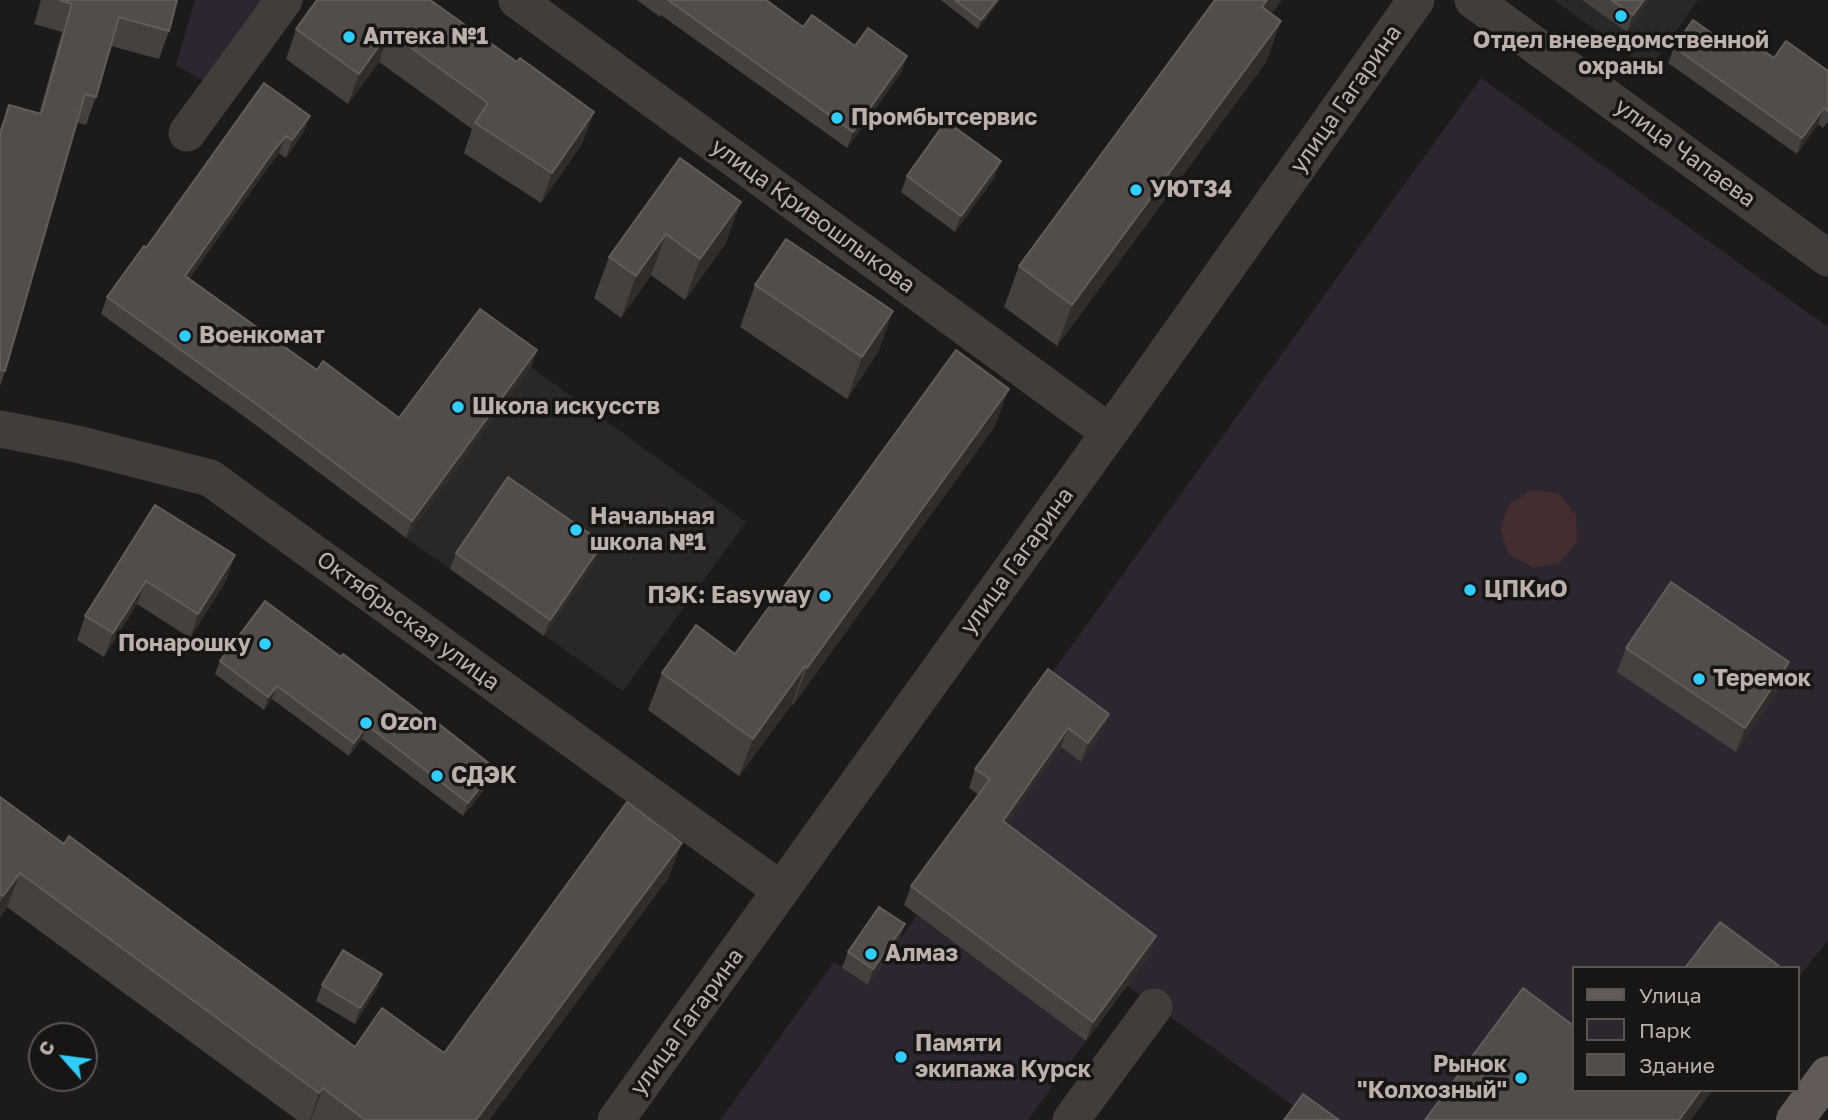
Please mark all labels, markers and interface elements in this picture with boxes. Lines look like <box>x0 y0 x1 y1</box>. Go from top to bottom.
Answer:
marker: Отдел вневедомственной охраны <box>1613 8 1629 24</box>
street label: улица Гагарина <box>1284 19 1408 179</box>
place label: Аптека №1 <box>363 23 488 51</box>
place label: Отдел вневедомственной охраны <box>1473 27 1769 81</box>
marker: Аптека №1 <box>341 29 357 45</box>
street label: улица Чапаева <box>1609 93 1761 213</box>
place label: Промбытсервис <box>851 104 1037 132</box>
marker: Промбытсервис <box>829 110 845 126</box>
street label: улица Кривошлыкова <box>706 133 920 299</box>
place label: УЮТ34 <box>1150 176 1232 204</box>
marker: УЮТ34 <box>1128 182 1144 198</box>
place label: Военкомат <box>199 322 325 350</box>
marker: Военкомат <box>177 328 193 344</box>
place label: Школа искусств <box>472 393 660 421</box>
marker: Школа искусств <box>450 399 466 415</box>
street label: улица Гагарина <box>954 482 1080 640</box>
place label: Начальная школа №1 <box>590 503 715 557</box>
marker: Начальная школа №1 <box>568 522 584 538</box>
street label: Октябрьская улица <box>311 545 505 697</box>
place label: ЦПКиО <box>1484 576 1568 604</box>
place label: ПЭК: Easyway <box>647 582 811 610</box>
marker: ЦПКиО <box>1462 582 1478 598</box>
marker: ПЭК: Easyway <box>817 588 833 604</box>
place label: Понарошку <box>118 630 251 658</box>
marker: Понарошку <box>257 636 273 652</box>
place label: Теремок <box>1713 665 1811 693</box>
marker: Теремок <box>1691 671 1707 687</box>
place label: Ozon <box>380 709 437 737</box>
marker: Ozon <box>358 715 374 731</box>
place label: СДЭК <box>451 762 517 790</box>
marker: СДЭК <box>429 768 445 784</box>
place label: Алмаз <box>885 940 958 968</box>
street label: улица Гагарина <box>624 943 750 1101</box>
marker: Алмаз <box>863 946 879 962</box>
legend <box>1573 966 1800 1092</box>
text: Улица <box>1639 982 1702 1008</box>
text: Парк <box>1639 1017 1692 1043</box>
north arrow <box>28 1022 98 1092</box>
place label: Памяти экипажа Курск <box>915 1030 1091 1084</box>
text: С <box>32 1036 59 1059</box>
marker: Памяти экипажа Курск <box>893 1049 909 1065</box>
place label: Рынок "Колхозный" <box>1357 1051 1507 1105</box>
text: Здание <box>1639 1052 1715 1078</box>
marker: Рынок "Колхозный" <box>1513 1070 1529 1086</box>

